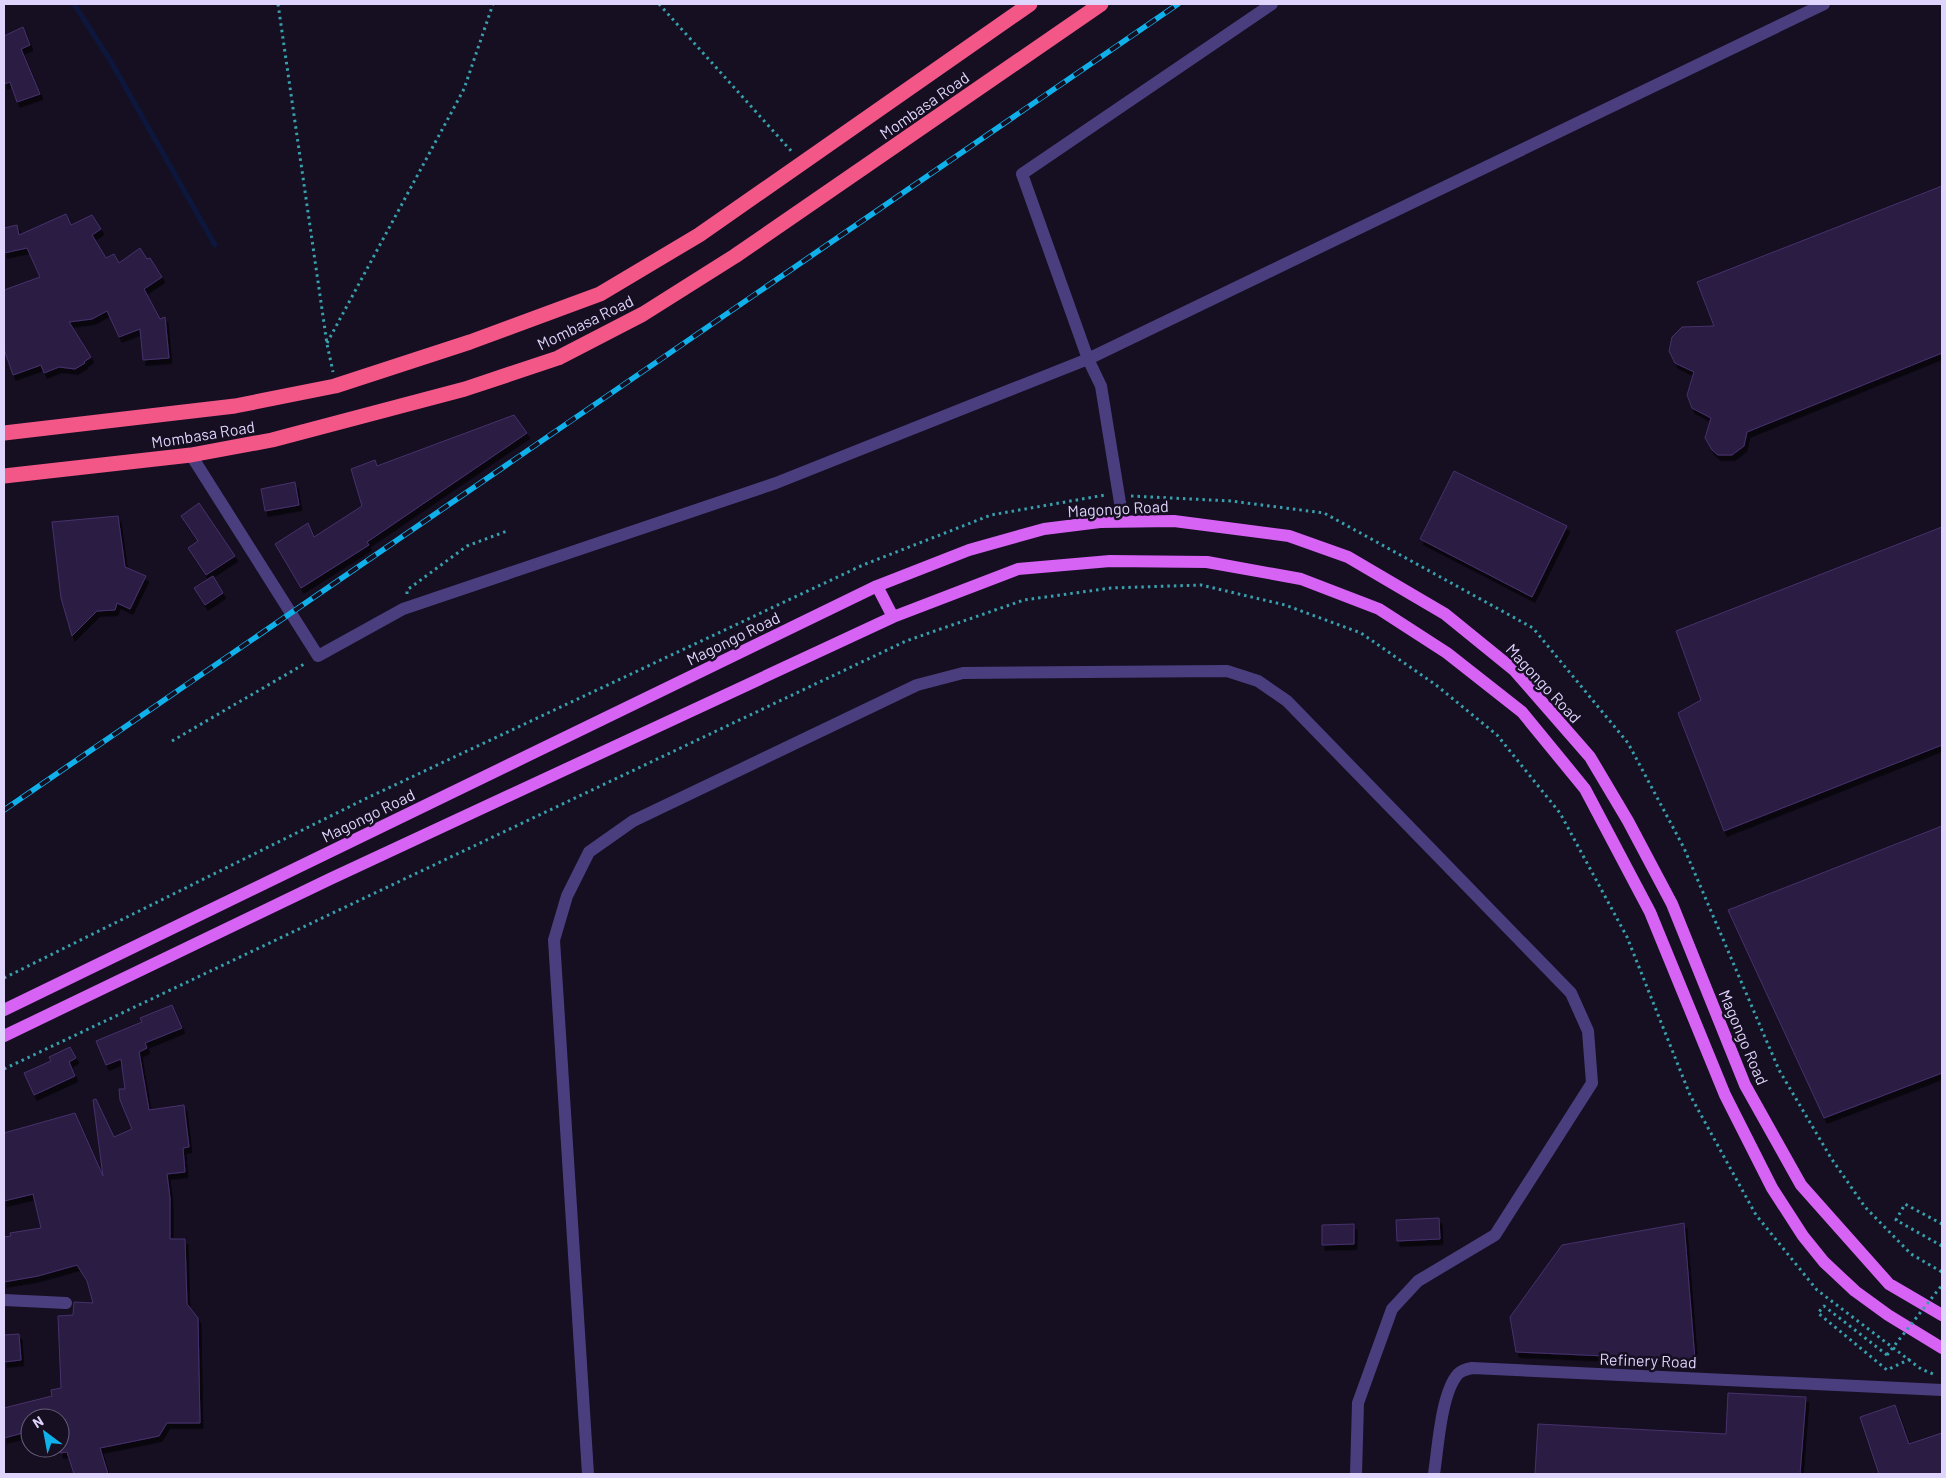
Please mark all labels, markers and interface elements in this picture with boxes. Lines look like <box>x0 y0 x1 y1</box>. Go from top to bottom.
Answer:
street label: Mombasa Road <box>876 67 972 143</box>
street label: Mombasa Road <box>534 291 636 353</box>
street label: Mombasa Road <box>150 416 256 452</box>
street label: Magongo Road <box>1067 496 1169 520</box>
street label: Magongo Road <box>683 607 783 669</box>
street label: Magongo Road <box>1502 639 1586 727</box>
street label: Magongo Road <box>318 784 418 846</box>
street label: Magongo Road <box>1715 987 1773 1087</box>
street label: Refinery Road <box>1599 1349 1697 1371</box>
north arrow <box>20 1408 70 1458</box>
text: N <box>29 1412 46 1431</box>

